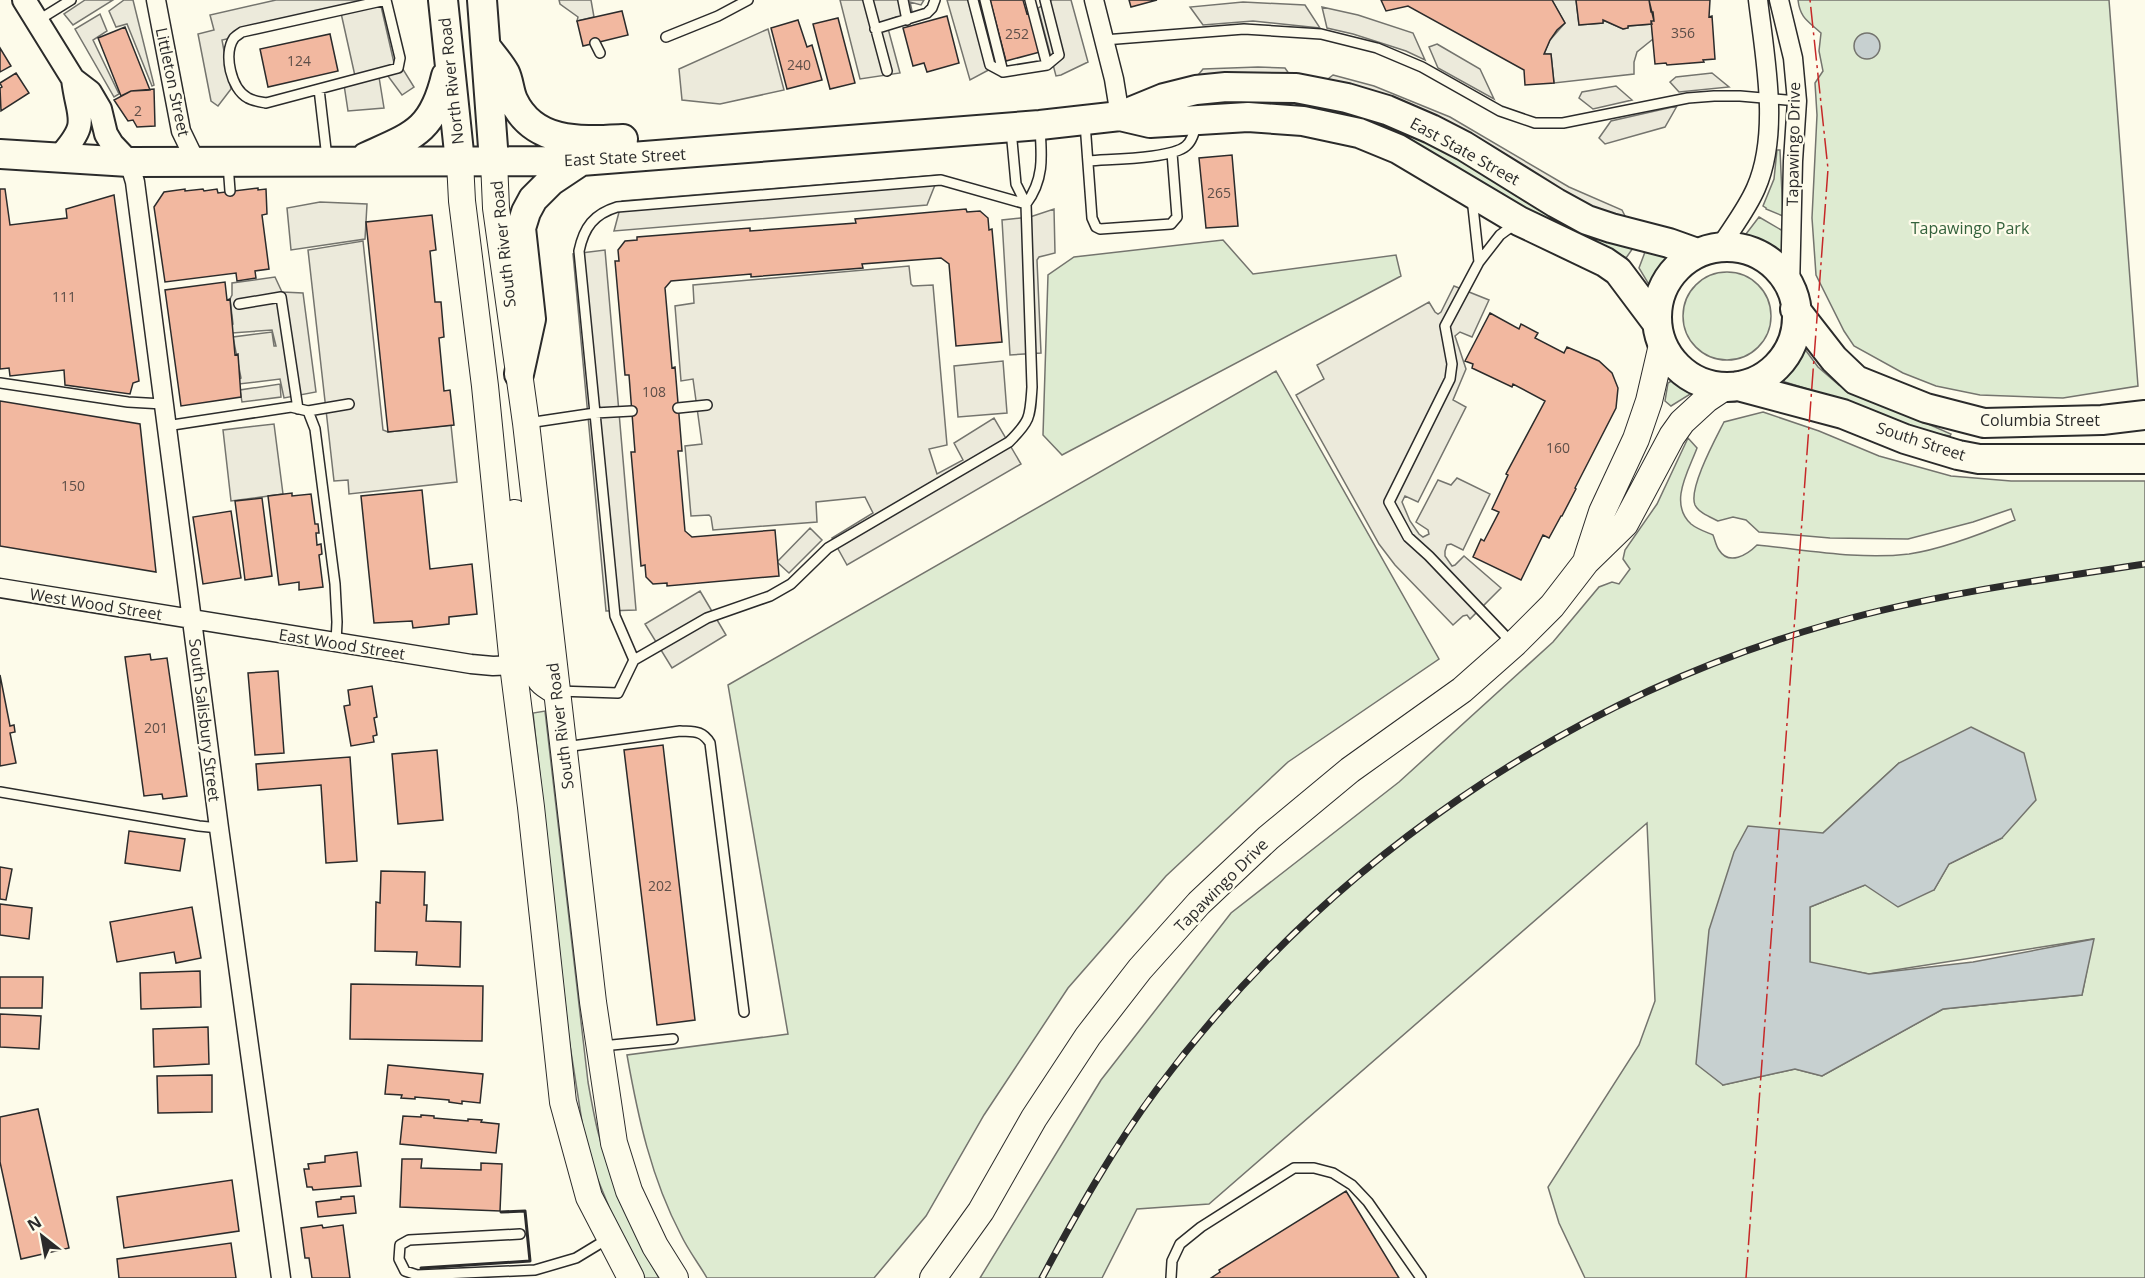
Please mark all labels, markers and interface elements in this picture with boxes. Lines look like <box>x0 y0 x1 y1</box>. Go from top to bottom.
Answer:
street label: North River Road <box>433 16 469 146</box>
house number: 356 <box>1671 23 1695 42</box>
house number: 252 <box>1005 24 1029 43</box>
street label: Littleton Street <box>151 26 195 139</box>
house number: 124 <box>287 51 311 70</box>
house number: 240 <box>787 55 811 74</box>
street label: Tapawingo Drive <box>1781 82 1805 206</box>
house number: 2 <box>134 101 142 120</box>
street label: East State Street <box>1406 112 1524 190</box>
street label: East State Street <box>563 143 687 171</box>
street label: South River Road <box>485 179 521 309</box>
house number: 265 <box>1207 183 1231 202</box>
park label: Tapawingo Park <box>1911 217 2030 239</box>
house number: 111 <box>52 287 76 306</box>
house number: 108 <box>642 382 666 401</box>
street label: Columbia Street <box>1980 409 2100 431</box>
street label: South Street <box>1874 416 1969 466</box>
house number: 160 <box>1546 438 1570 457</box>
house number: 150 <box>61 476 85 495</box>
street label: West Wood Street <box>28 583 164 625</box>
street label: East Wood Street <box>277 623 407 665</box>
street label: South Salisbury Street <box>184 637 226 803</box>
street label: South River Road <box>541 661 579 791</box>
house number: 201 <box>144 718 168 737</box>
street label: Tapawingo Drive <box>1169 833 1273 937</box>
house number: 202 <box>648 876 672 895</box>
north arrow <box>12 1206 72 1266</box>
text: N <box>23 1210 46 1236</box>

